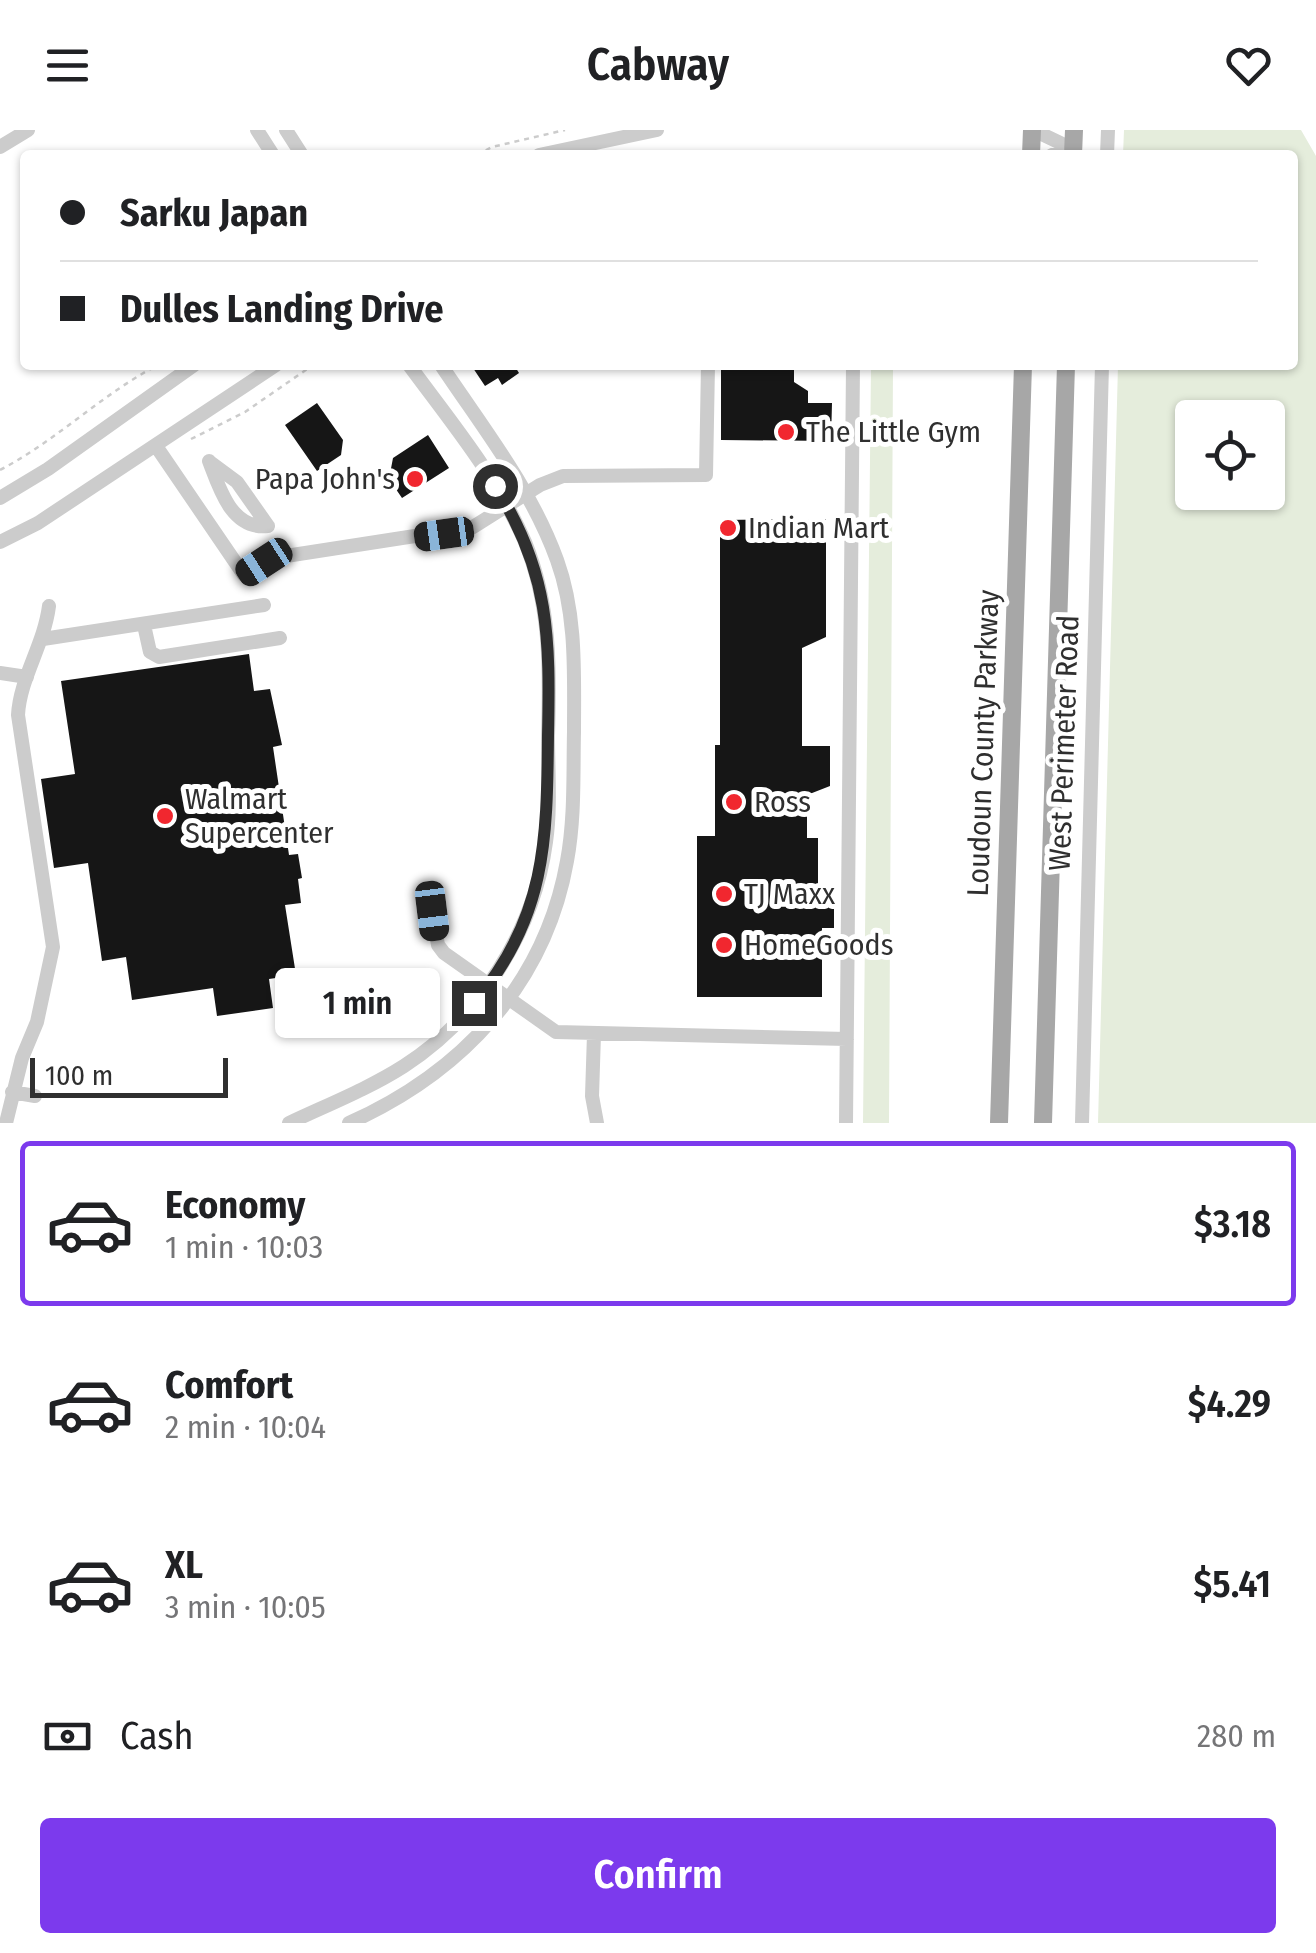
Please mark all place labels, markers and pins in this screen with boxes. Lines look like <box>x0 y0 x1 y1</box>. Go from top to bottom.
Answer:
place label: The Little Gym <box>806 414 981 450</box>
marker: The Little Gym <box>775 421 797 443</box>
place label: Papa John's <box>255 461 395 497</box>
marker: Papa John's <box>404 468 426 490</box>
place label: Indian Mart <box>748 510 889 546</box>
marker: Indian Mart <box>717 517 739 539</box>
place label: Walmart Supercenter <box>185 781 334 851</box>
place label: Ross <box>754 784 811 820</box>
marker: Ross <box>723 791 745 813</box>
marker: Walmart Supercenter <box>154 805 176 827</box>
place label: TJ Maxx <box>744 876 836 912</box>
marker: TJ Maxx <box>713 883 735 905</box>
place label: HomeGoods <box>744 927 894 963</box>
marker: HomeGoods <box>713 934 735 956</box>

